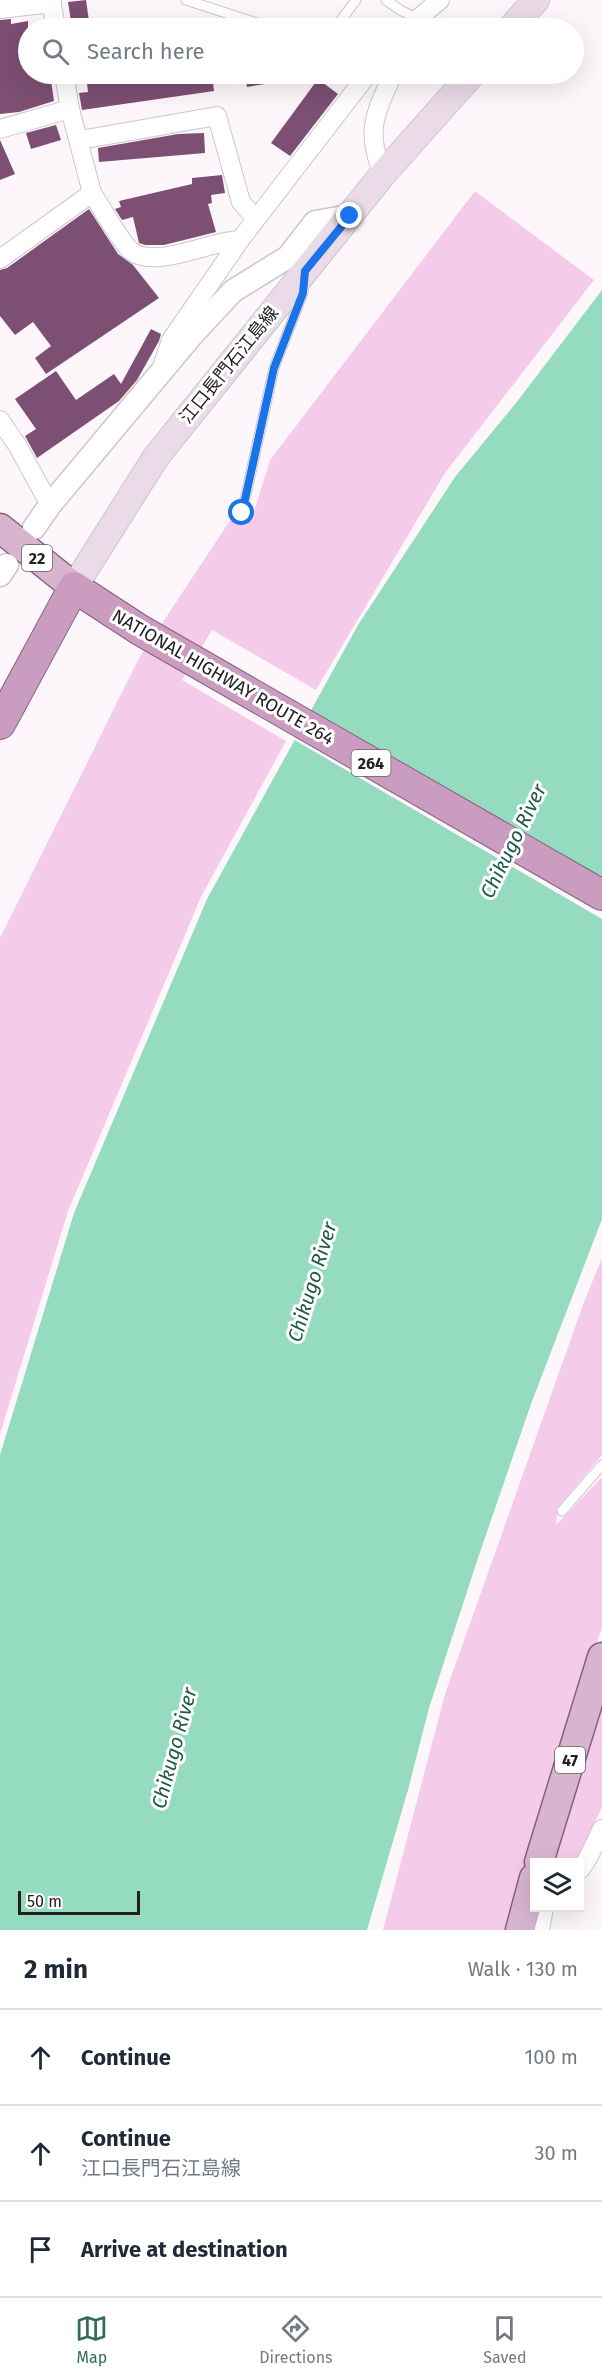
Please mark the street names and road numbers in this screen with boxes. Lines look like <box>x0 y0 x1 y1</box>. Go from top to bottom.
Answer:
street label: 江口長門石江島線 <box>175 302 283 428</box>
road number: 22 <box>22 545 52 571</box>
street label: NATIONAL HIGHWAY ROUTE 264 <box>108 604 338 750</box>
road number: 264 <box>352 750 391 776</box>
road number: 47 <box>555 1747 585 1773</box>

